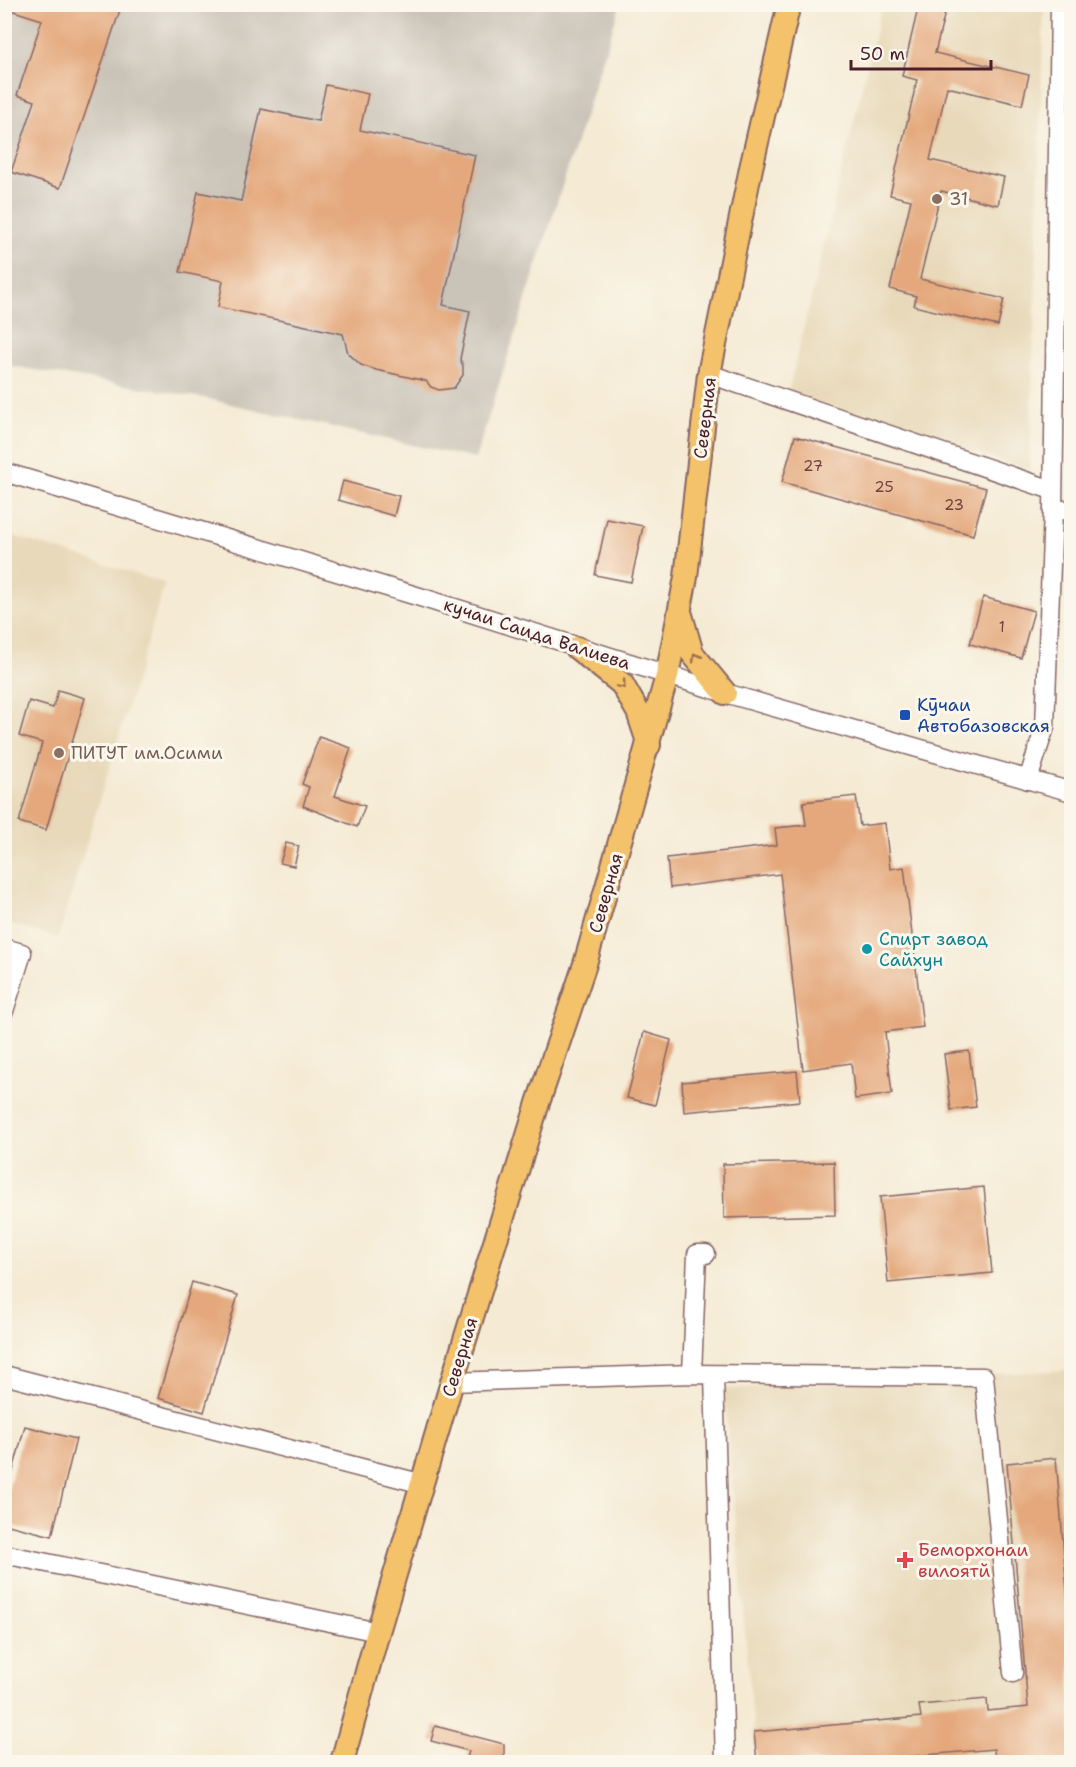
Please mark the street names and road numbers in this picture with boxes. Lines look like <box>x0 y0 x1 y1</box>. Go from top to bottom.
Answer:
street label: Северная <box>688 376 722 460</box>
street label: кучаи Саида Валиева <box>441 592 633 676</box>
street label: Северная <box>583 850 629 936</box>
street label: Северная <box>437 1314 483 1400</box>

